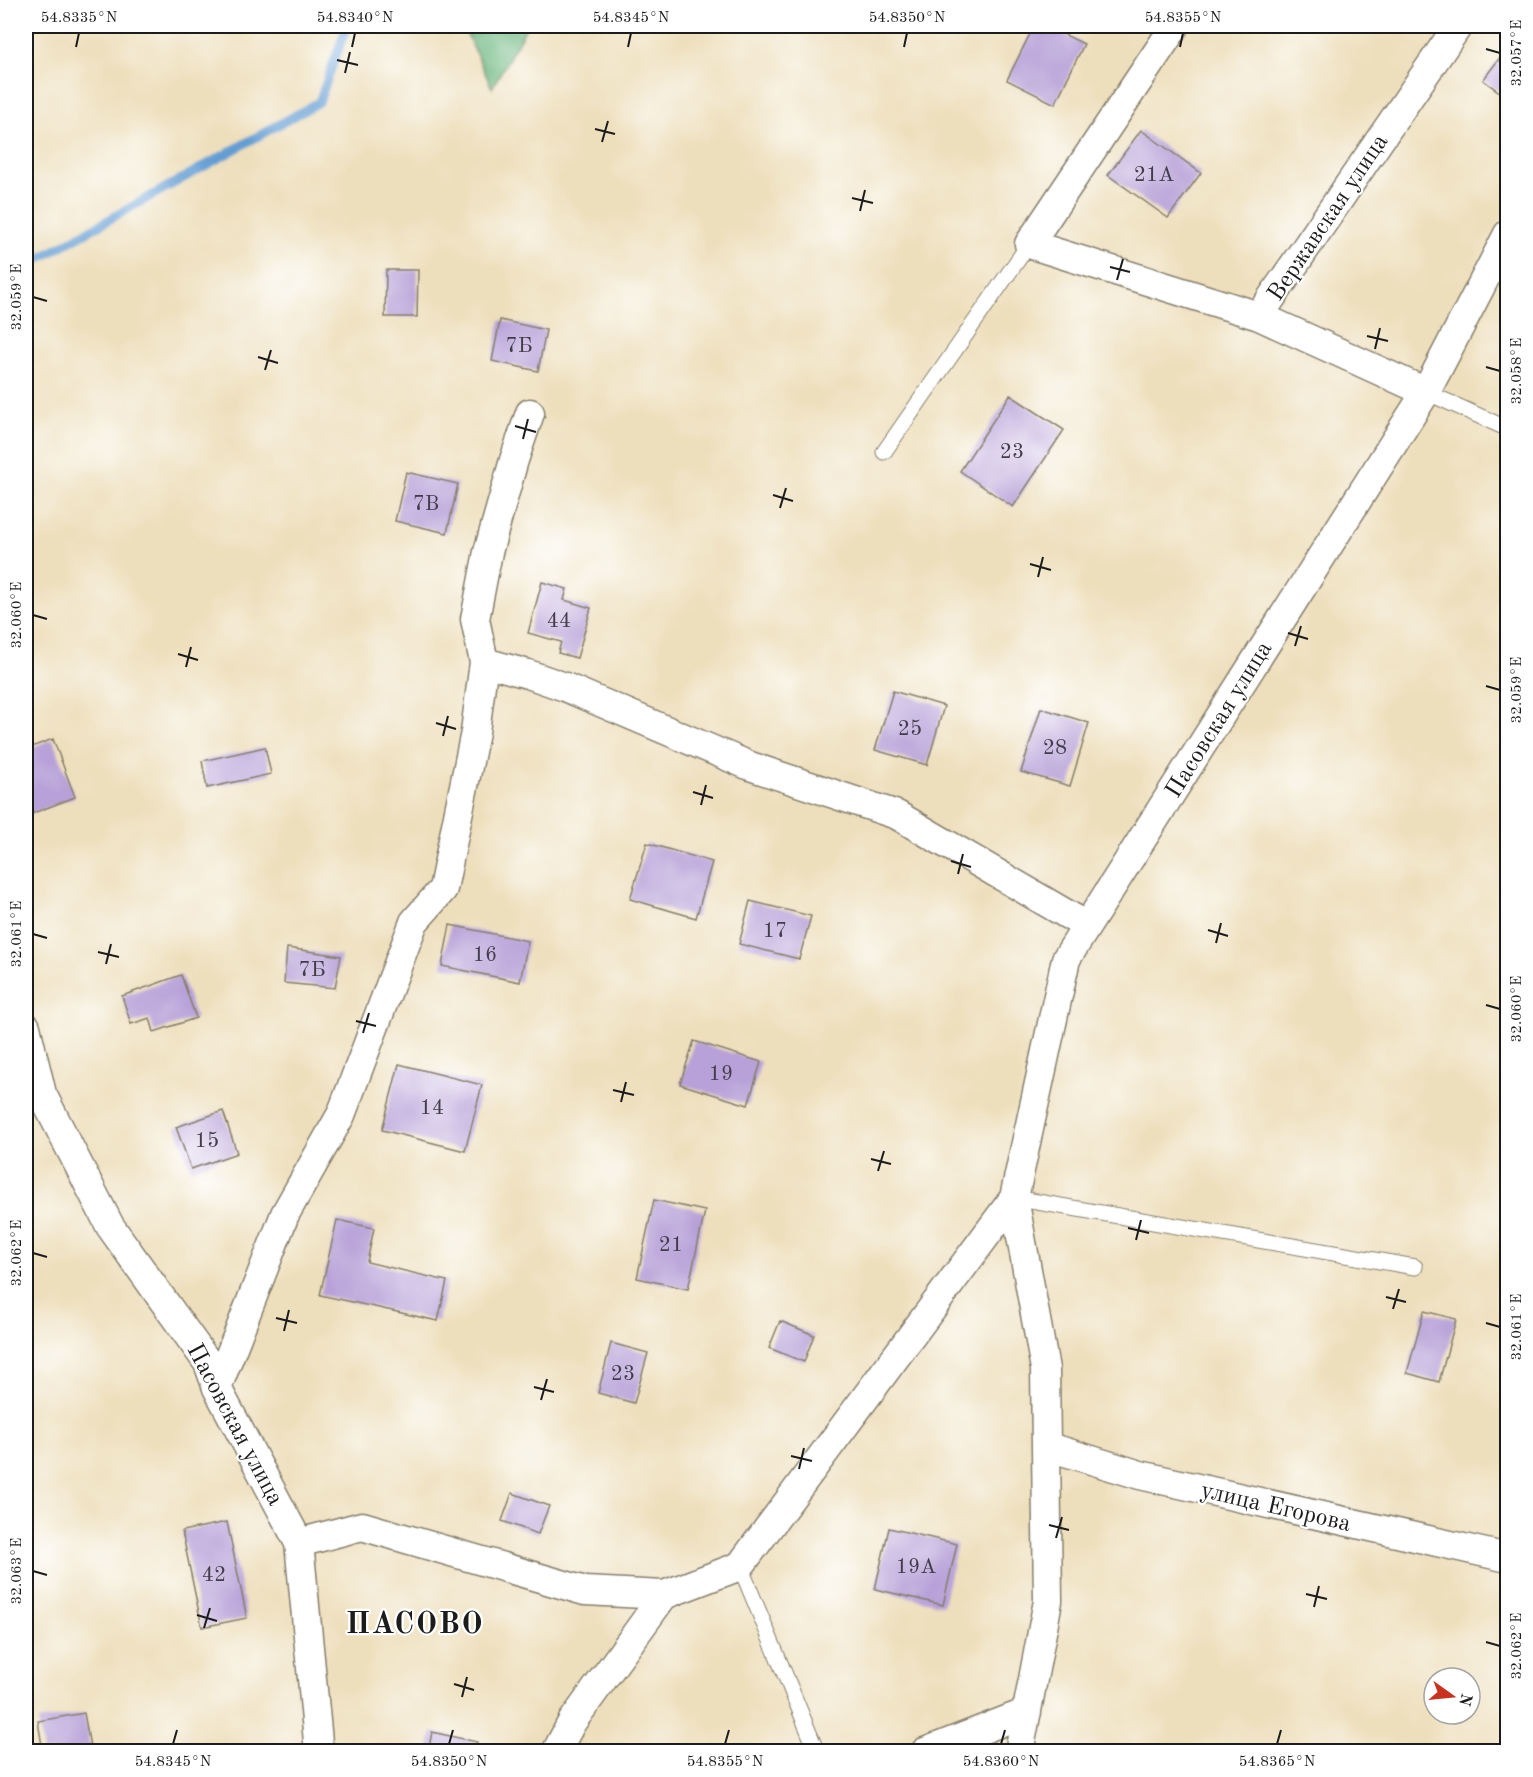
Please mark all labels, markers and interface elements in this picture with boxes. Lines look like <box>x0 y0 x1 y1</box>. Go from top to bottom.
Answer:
text: 54.8335°N <box>41 11 118 26</box>
text: 54.8340°N <box>317 11 394 26</box>
text: 54.8345°N <box>593 11 670 26</box>
text: 54.8350°N <box>869 11 946 26</box>
text: 54.8355°N <box>1145 11 1222 26</box>
text: 32.057°E <box>1510 20 1525 86</box>
street label: Вержавская улица <box>1264 130 1393 306</box>
house number: 21А <box>1134 165 1174 186</box>
text: 32.059°E <box>10 264 25 330</box>
house number: 7Б <box>505 336 533 357</box>
text: 32.058°E <box>1510 338 1525 404</box>
house number: 23 <box>1000 442 1024 463</box>
house number: 7В <box>413 494 439 515</box>
text: 32.060°E <box>10 582 25 648</box>
house number: 44 <box>547 611 571 632</box>
street label: Пасовская улица <box>1162 637 1278 803</box>
text: 32.059°E <box>1510 657 1525 723</box>
house number: 25 <box>898 719 922 740</box>
house number: 28 <box>1043 738 1067 759</box>
text: 32.061°E <box>10 901 25 967</box>
house number: 17 <box>763 921 787 942</box>
house number: 16 <box>473 945 497 966</box>
house number: 7Б <box>298 960 326 981</box>
text: 32.060°E <box>1510 976 1525 1042</box>
house number: 19 <box>709 1064 733 1085</box>
house number: 14 <box>420 1098 444 1119</box>
house number: 15 <box>195 1131 219 1152</box>
text: 32.062°E <box>10 1220 25 1286</box>
house number: 21 <box>659 1235 683 1256</box>
text: 32.061°E <box>1510 1294 1525 1360</box>
street label: Пасовская улица <box>181 1340 287 1510</box>
house number: 23 <box>611 1364 635 1385</box>
street label: улица Егорова <box>1198 1479 1353 1537</box>
text: 32.063°E <box>10 1538 25 1604</box>
house number: 19А <box>896 1557 936 1578</box>
house number: 42 <box>202 1565 226 1586</box>
district label: ПАСОВО <box>346 1610 484 1640</box>
text: 32.062°E <box>1510 1613 1525 1679</box>
north arrow <box>1422 1666 1482 1726</box>
text: N <box>1455 1691 1474 1708</box>
text: 54.8345°N <box>135 1755 212 1770</box>
text: 54.8350°N <box>411 1755 488 1770</box>
text: 54.8355°N <box>687 1755 764 1770</box>
text: 54.8360°N <box>963 1755 1040 1770</box>
text: 54.8365°N <box>1239 1755 1316 1770</box>

